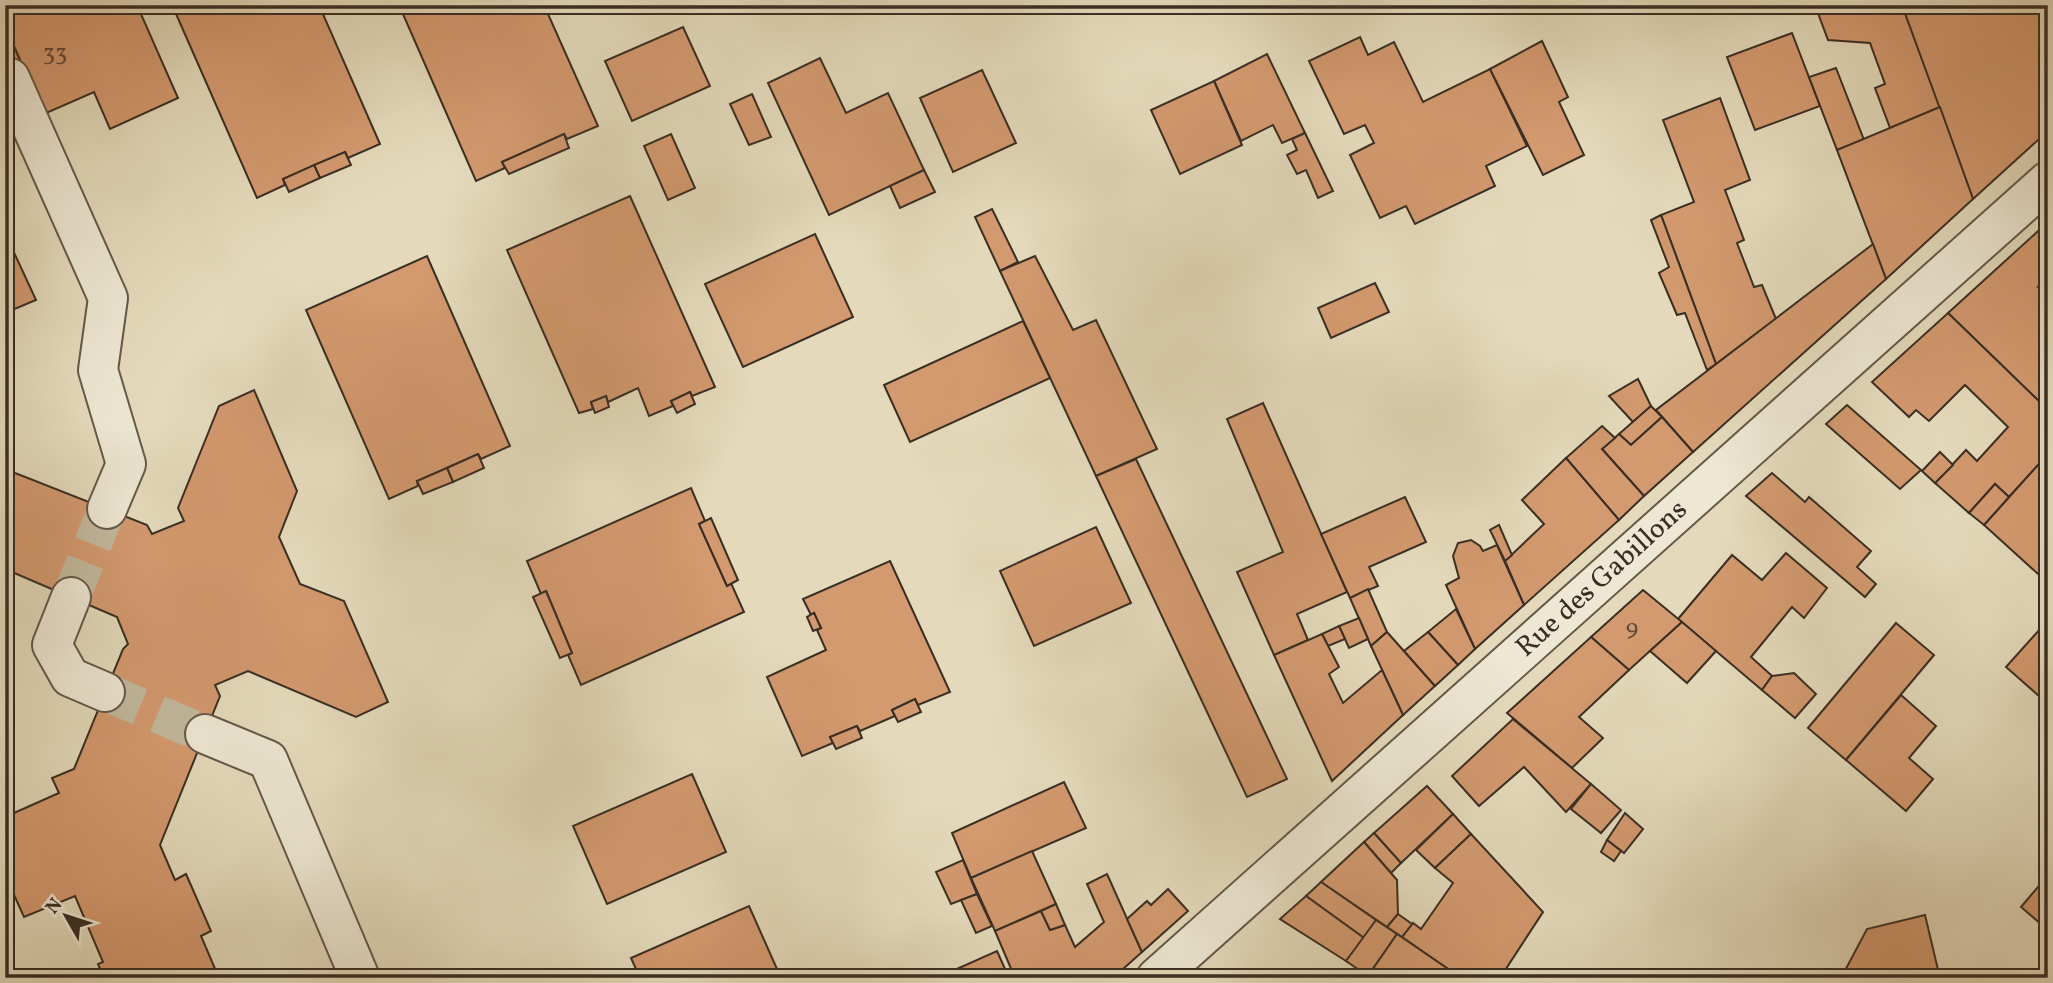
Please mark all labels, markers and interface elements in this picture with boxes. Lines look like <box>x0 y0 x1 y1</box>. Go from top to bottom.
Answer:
house number: 33 <box>43 37 67 71</box>
street label: Rue des Gabillons <box>1508 491 1696 667</box>
house number: 9 <box>1626 612 1638 646</box>
north arrow <box>32 881 102 951</box>
text: N <box>40 893 69 920</box>

